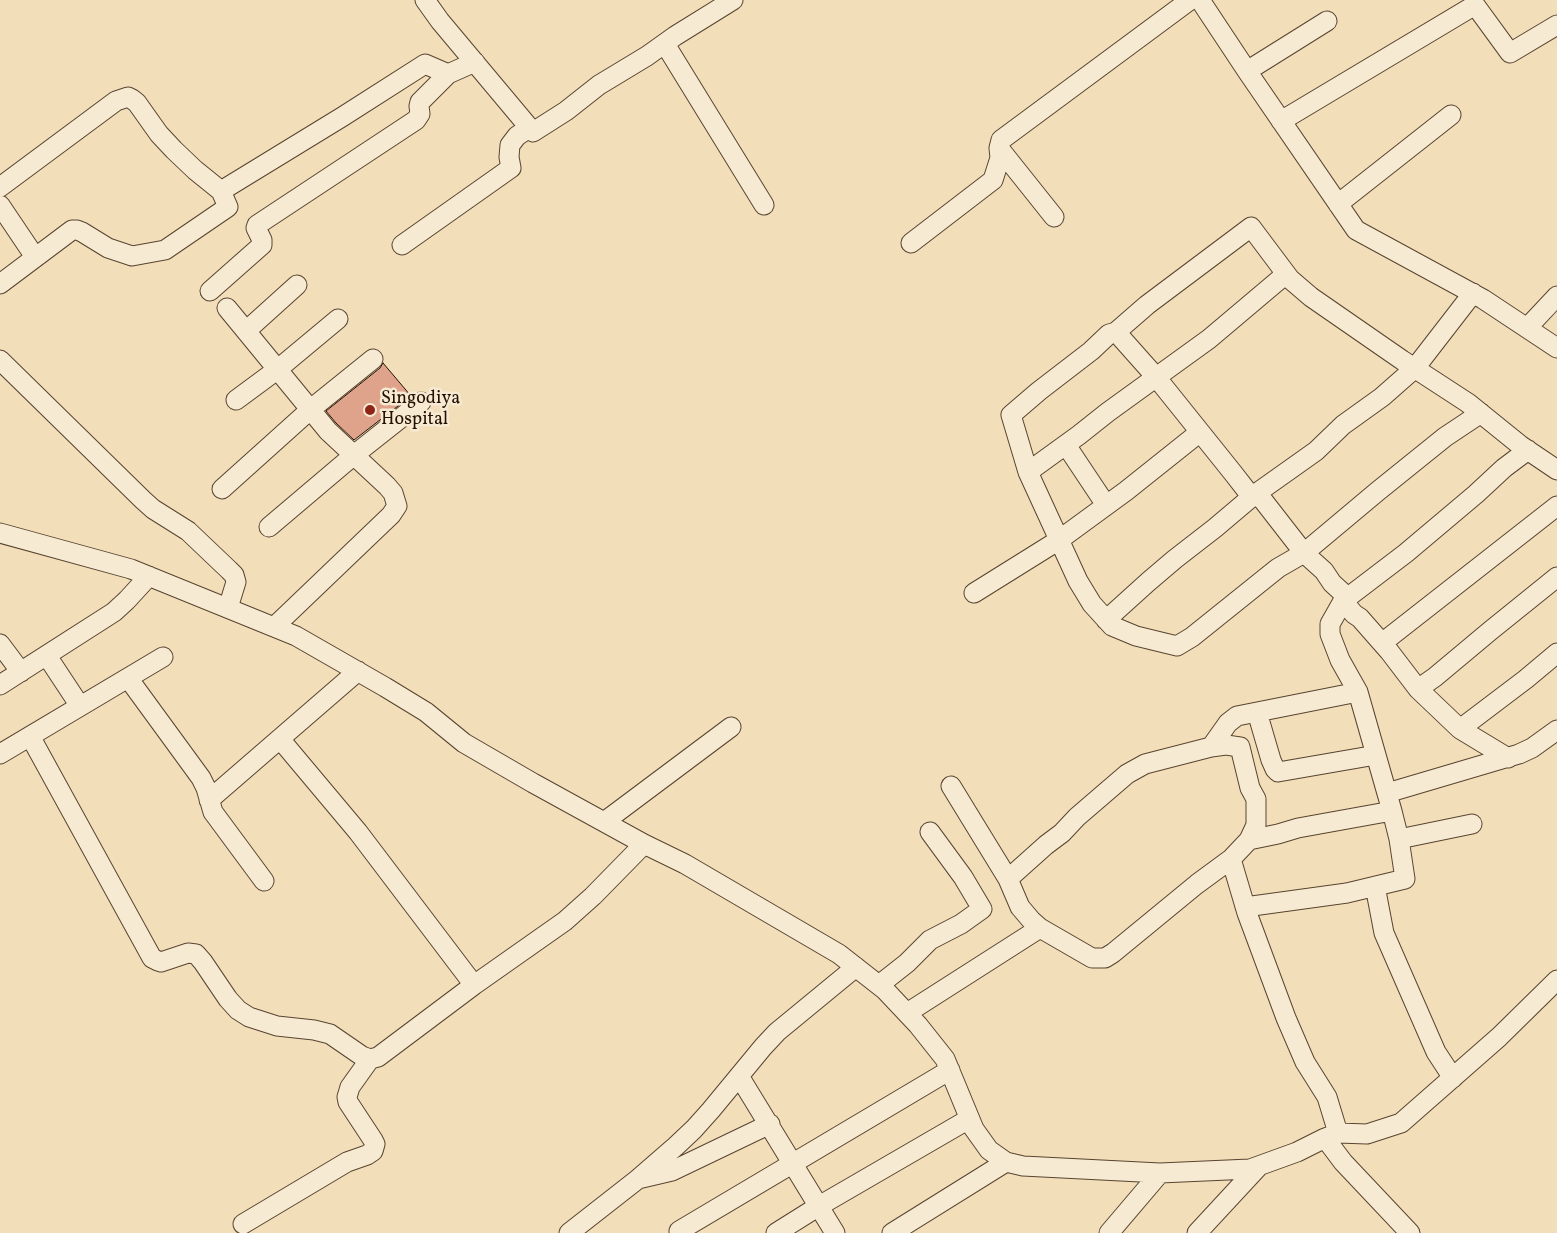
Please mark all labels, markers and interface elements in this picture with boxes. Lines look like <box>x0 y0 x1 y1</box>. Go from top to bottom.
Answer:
place label: Singodiya Hospital <box>381 389 460 432</box>
marker: Singodiya Hospital <box>363 403 377 417</box>

